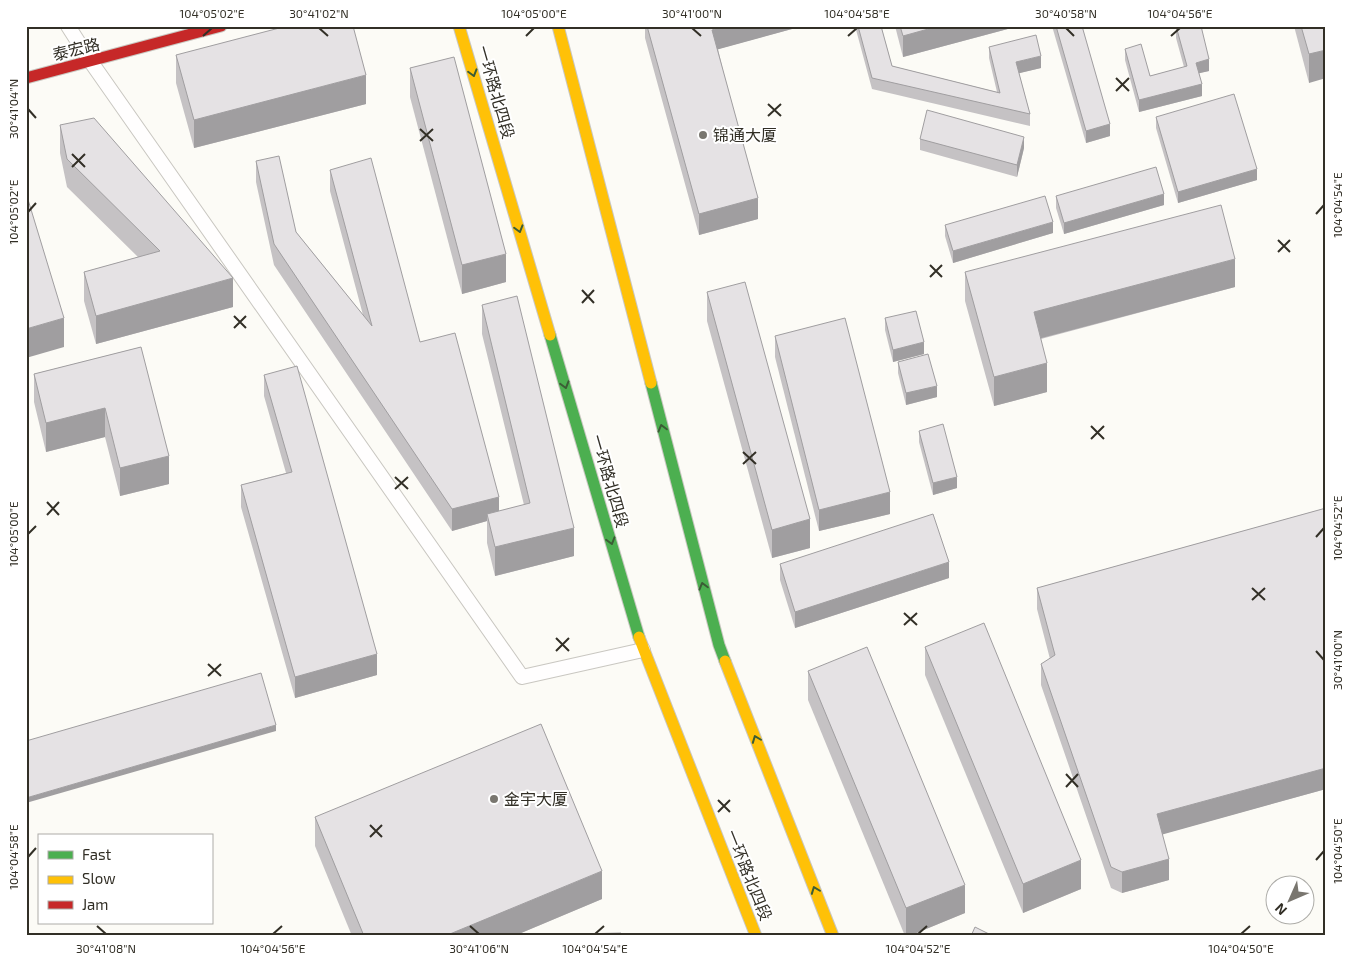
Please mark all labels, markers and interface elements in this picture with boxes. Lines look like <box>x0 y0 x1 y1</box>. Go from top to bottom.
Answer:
text: 104°05'02"E <box>180 6 245 20</box>
text: 30°41'02"N <box>289 6 349 20</box>
text: 104°05'00"E <box>501 6 567 20</box>
text: 30°41'00"N <box>662 6 722 20</box>
text: 104°04'58"E <box>824 6 890 20</box>
text: 30°40'58"N <box>1035 6 1097 20</box>
text: 104°04'56"E <box>1147 6 1213 20</box>
street label: 泰宏路 <box>50 33 101 64</box>
street label: 一环路北四段 <box>474 43 519 141</box>
one-way arrow <box>468 68 478 77</box>
text: 30°41'04"N <box>6 79 20 139</box>
place label: 锦通大厦 <box>713 125 777 144</box>
marker: 锦通大厦 <box>697 129 709 141</box>
text: 104°04'54"E <box>1330 172 1344 238</box>
text: 104°05'02"E <box>6 179 20 244</box>
one-way arrow <box>513 225 524 233</box>
one-way arrow <box>559 380 569 388</box>
one-way arrow <box>658 425 668 433</box>
street label: 一环路北四段 <box>588 432 633 530</box>
text: 104°04'52"E <box>1330 495 1344 560</box>
text: 104°05'00"E <box>6 501 20 567</box>
one-way arrow <box>605 536 615 544</box>
one-way arrow <box>698 581 709 590</box>
text: 30°41'00"N <box>1330 630 1344 690</box>
one-way arrow <box>751 735 762 744</box>
place label: 金宇大厦 <box>504 789 568 808</box>
marker: 金宇大厦 <box>488 793 500 805</box>
text: 104°04'50"E <box>1330 818 1344 884</box>
text: 104°04'58"E <box>6 824 20 890</box>
street label: 一环路北四段 <box>723 827 776 923</box>
legend <box>38 834 212 924</box>
text: Fast <box>82 845 112 863</box>
text: Slow <box>82 869 116 887</box>
north arrow <box>1264 874 1314 924</box>
one-way arrow <box>811 887 821 895</box>
text: Jam <box>82 895 108 913</box>
text: N <box>1271 900 1290 919</box>
text: 30°41'08"N <box>76 941 136 955</box>
text: 104°04'56"E <box>240 941 306 955</box>
text: 30°41'06"N <box>449 941 509 955</box>
text: 104°04'54"E <box>562 941 628 955</box>
text: 104°04'52"E <box>886 941 951 955</box>
text: 104°04'50"E <box>1208 941 1274 955</box>

